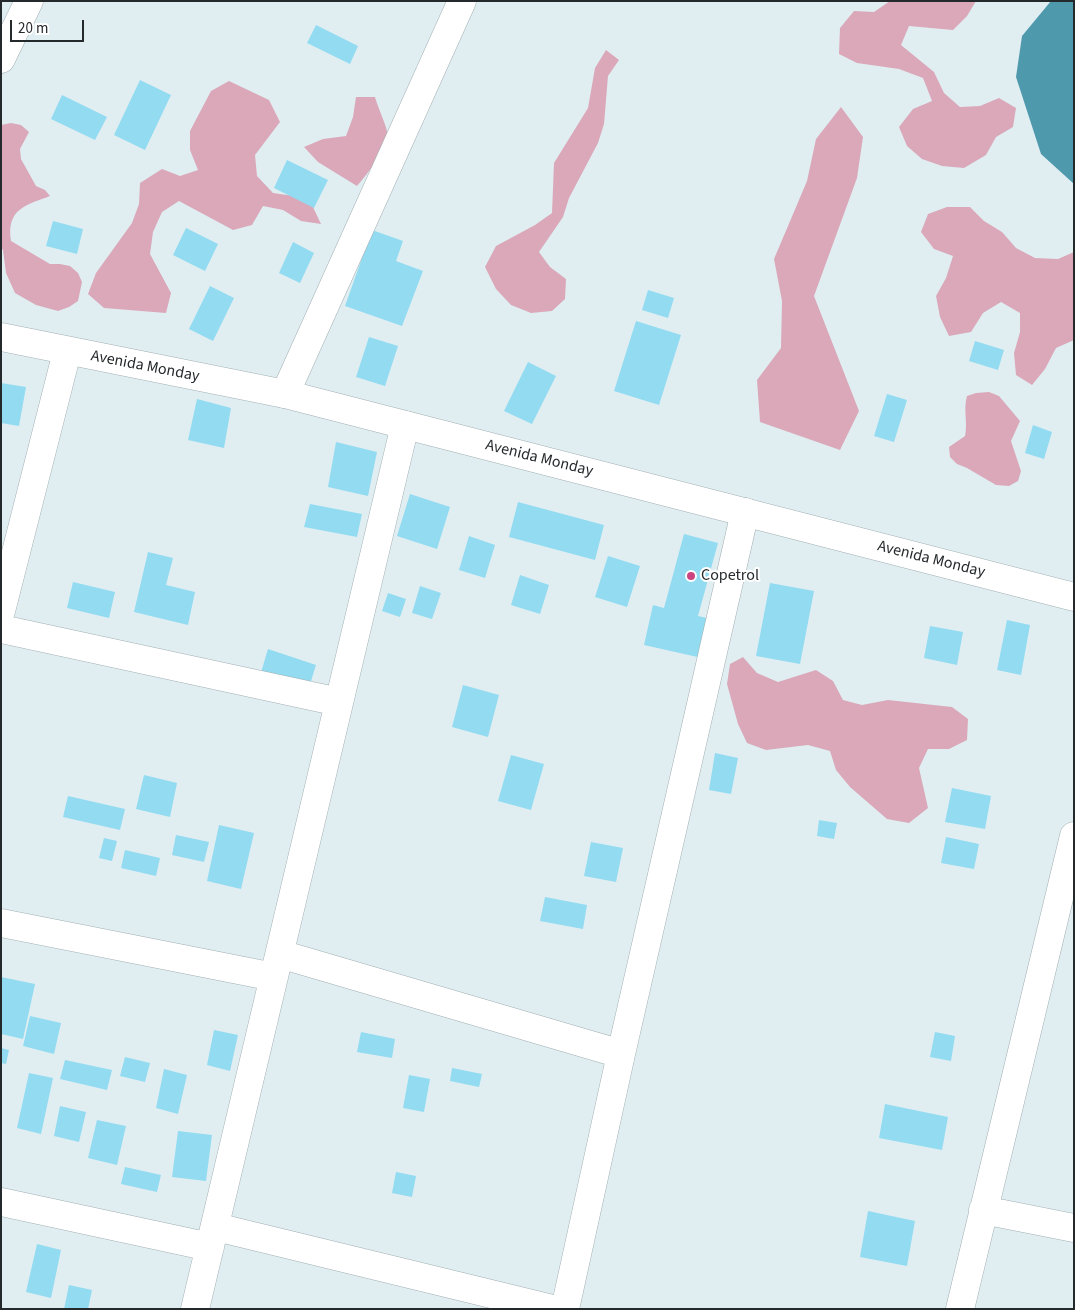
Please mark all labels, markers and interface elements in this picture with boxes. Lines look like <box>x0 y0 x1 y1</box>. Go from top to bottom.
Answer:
scale bar <box>12 10 86 42</box>
text: 20 m <box>18 18 48 39</box>
street label: Avenida Monday <box>89 347 201 387</box>
street label: Avenida Monday <box>483 436 595 482</box>
street label: Avenida Monday <box>875 537 987 583</box>
place label: Copetrol <box>701 566 759 586</box>
marker: Copetrol <box>685 570 697 582</box>

